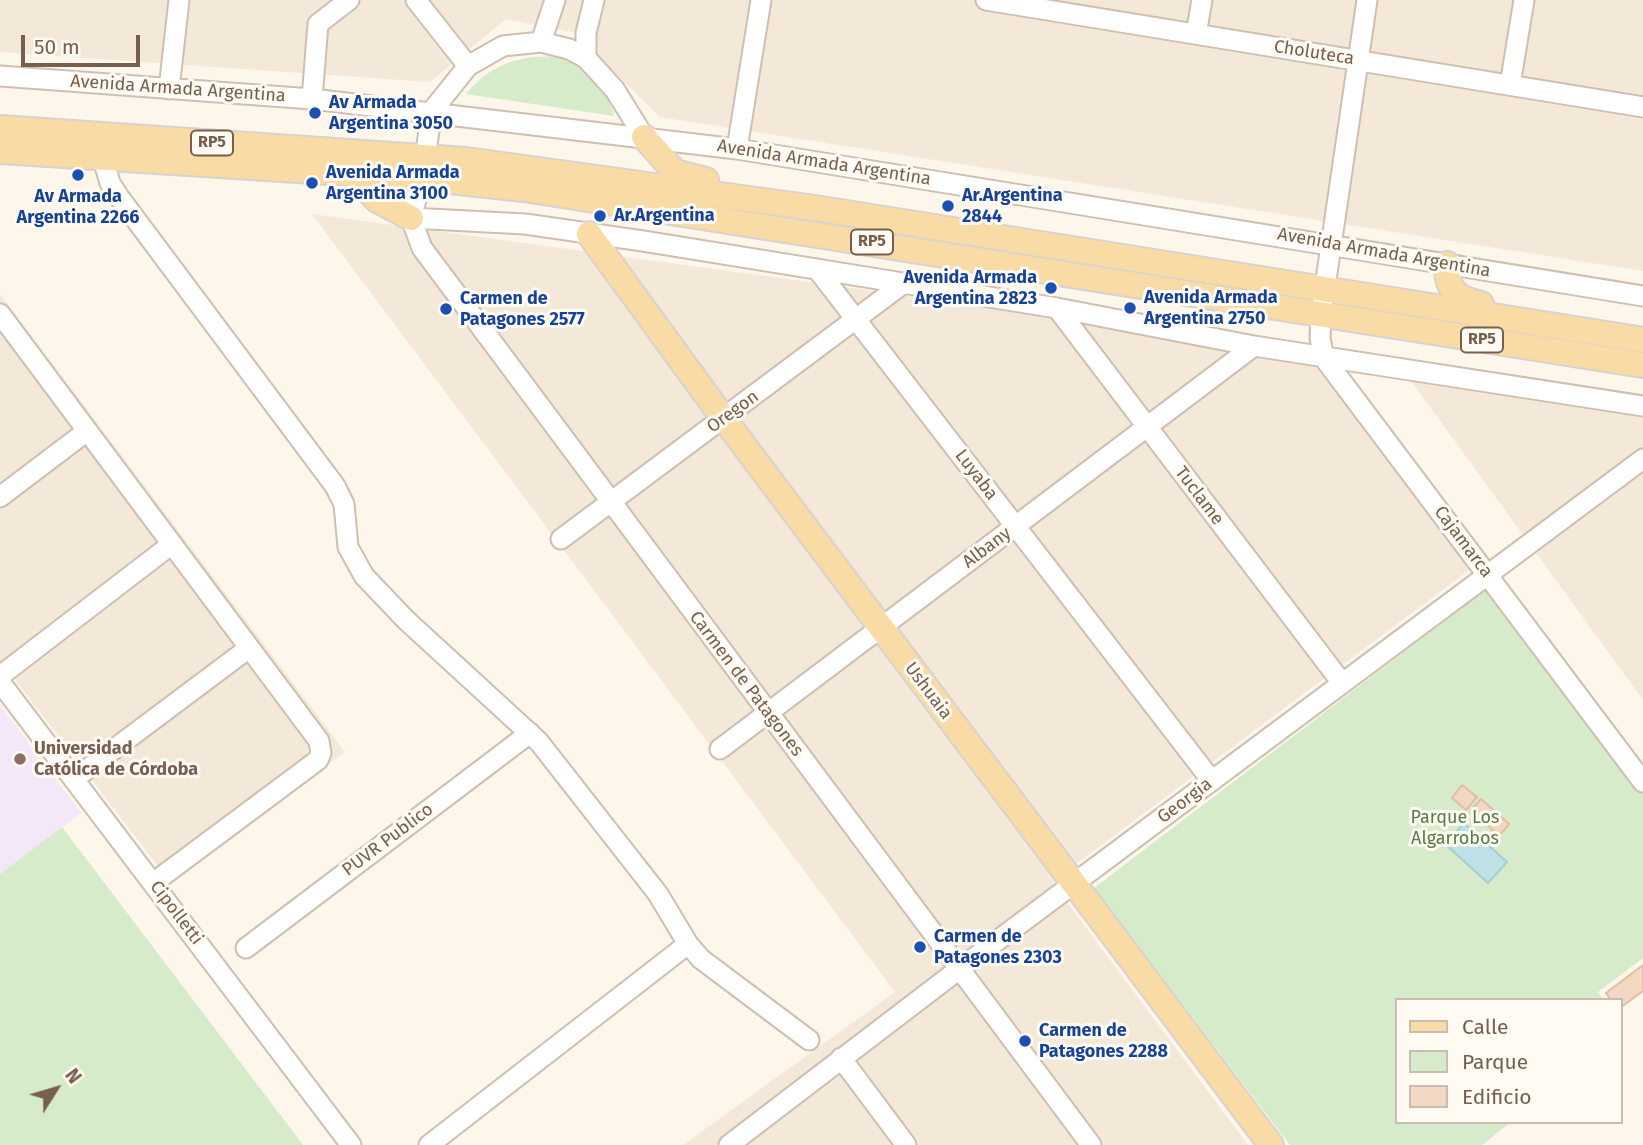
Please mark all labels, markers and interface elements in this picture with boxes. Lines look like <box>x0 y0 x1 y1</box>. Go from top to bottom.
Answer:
scale bar <box>24 21 144 65</box>
text: 50 m <box>34 34 80 60</box>
street label: Choluteca <box>1272 36 1356 70</box>
street label: Avenida Armada Argentina <box>70 71 286 107</box>
place label: Av Armada Argentina 3050 <box>329 92 453 134</box>
marker: Av Armada Argentina 3050 <box>307 105 323 121</box>
road number: RP5 <box>191 130 233 155</box>
street label: Avenida Armada Argentina <box>716 135 932 191</box>
place label: Avenida Armada Argentina 3100 <box>326 162 460 204</box>
marker: Av Armada Argentina 2266 <box>70 167 86 183</box>
marker: Avenida Armada Argentina 3100 <box>304 175 320 191</box>
place label: Ar.Argentina 2844 <box>962 185 1063 228</box>
place label: Av Armada Argentina 2266 <box>17 186 139 228</box>
marker: Ar.Argentina 2844 <box>940 198 956 214</box>
place label: Ar.Argentina <box>614 205 715 227</box>
marker: Ar.Argentina <box>592 208 608 224</box>
street label: Avenida Armada Argentina <box>1276 224 1492 282</box>
road number: RP5 <box>851 230 893 254</box>
place label: Avenida Armada Argentina 2823 <box>903 267 1037 310</box>
marker: Avenida Armada Argentina 2823 <box>1043 280 1059 296</box>
place label: Avenida Armada Argentina 2750 <box>1144 287 1278 330</box>
place label: Carmen de Patagones 2577 <box>460 288 585 330</box>
marker: Avenida Armada Argentina 2750 <box>1122 300 1138 316</box>
marker: Carmen de Patagones 2577 <box>438 301 454 317</box>
road number: RP5 <box>1461 328 1503 352</box>
street label: Oregon <box>703 386 763 438</box>
street label: Luyaba <box>950 445 1002 505</box>
street label: Tuclame <box>1170 462 1228 530</box>
street label: Cajamarca <box>1429 502 1497 582</box>
street label: Albany <box>958 523 1016 573</box>
street label: Carmen de Patagones <box>684 607 808 761</box>
street label: Ushuaia <box>900 658 956 724</box>
place label: Universidad Católica de Córdoba <box>34 738 198 780</box>
marker: Universidad Católica de Córdoba <box>12 751 28 767</box>
street label: Georgia <box>1154 774 1216 828</box>
street label: PUVR Publico <box>338 799 438 881</box>
park label: Parque Los Algarrobos <box>1411 807 1499 850</box>
street label: Cipolletti <box>145 877 207 949</box>
place label: Carmen de Patagones 2303 <box>934 926 1062 968</box>
marker: Carmen de Patagones 2303 <box>912 939 928 955</box>
legend <box>1394 998 1622 1124</box>
text: Calle <box>1462 1014 1508 1040</box>
place label: Carmen de Patagones 2288 <box>1039 1020 1168 1062</box>
marker: Carmen de Patagones 2288 <box>1017 1033 1033 1049</box>
text: Parque <box>1462 1049 1528 1075</box>
north arrow <box>21 1054 91 1124</box>
text: N <box>60 1064 86 1088</box>
text: Edificio <box>1462 1084 1532 1110</box>

